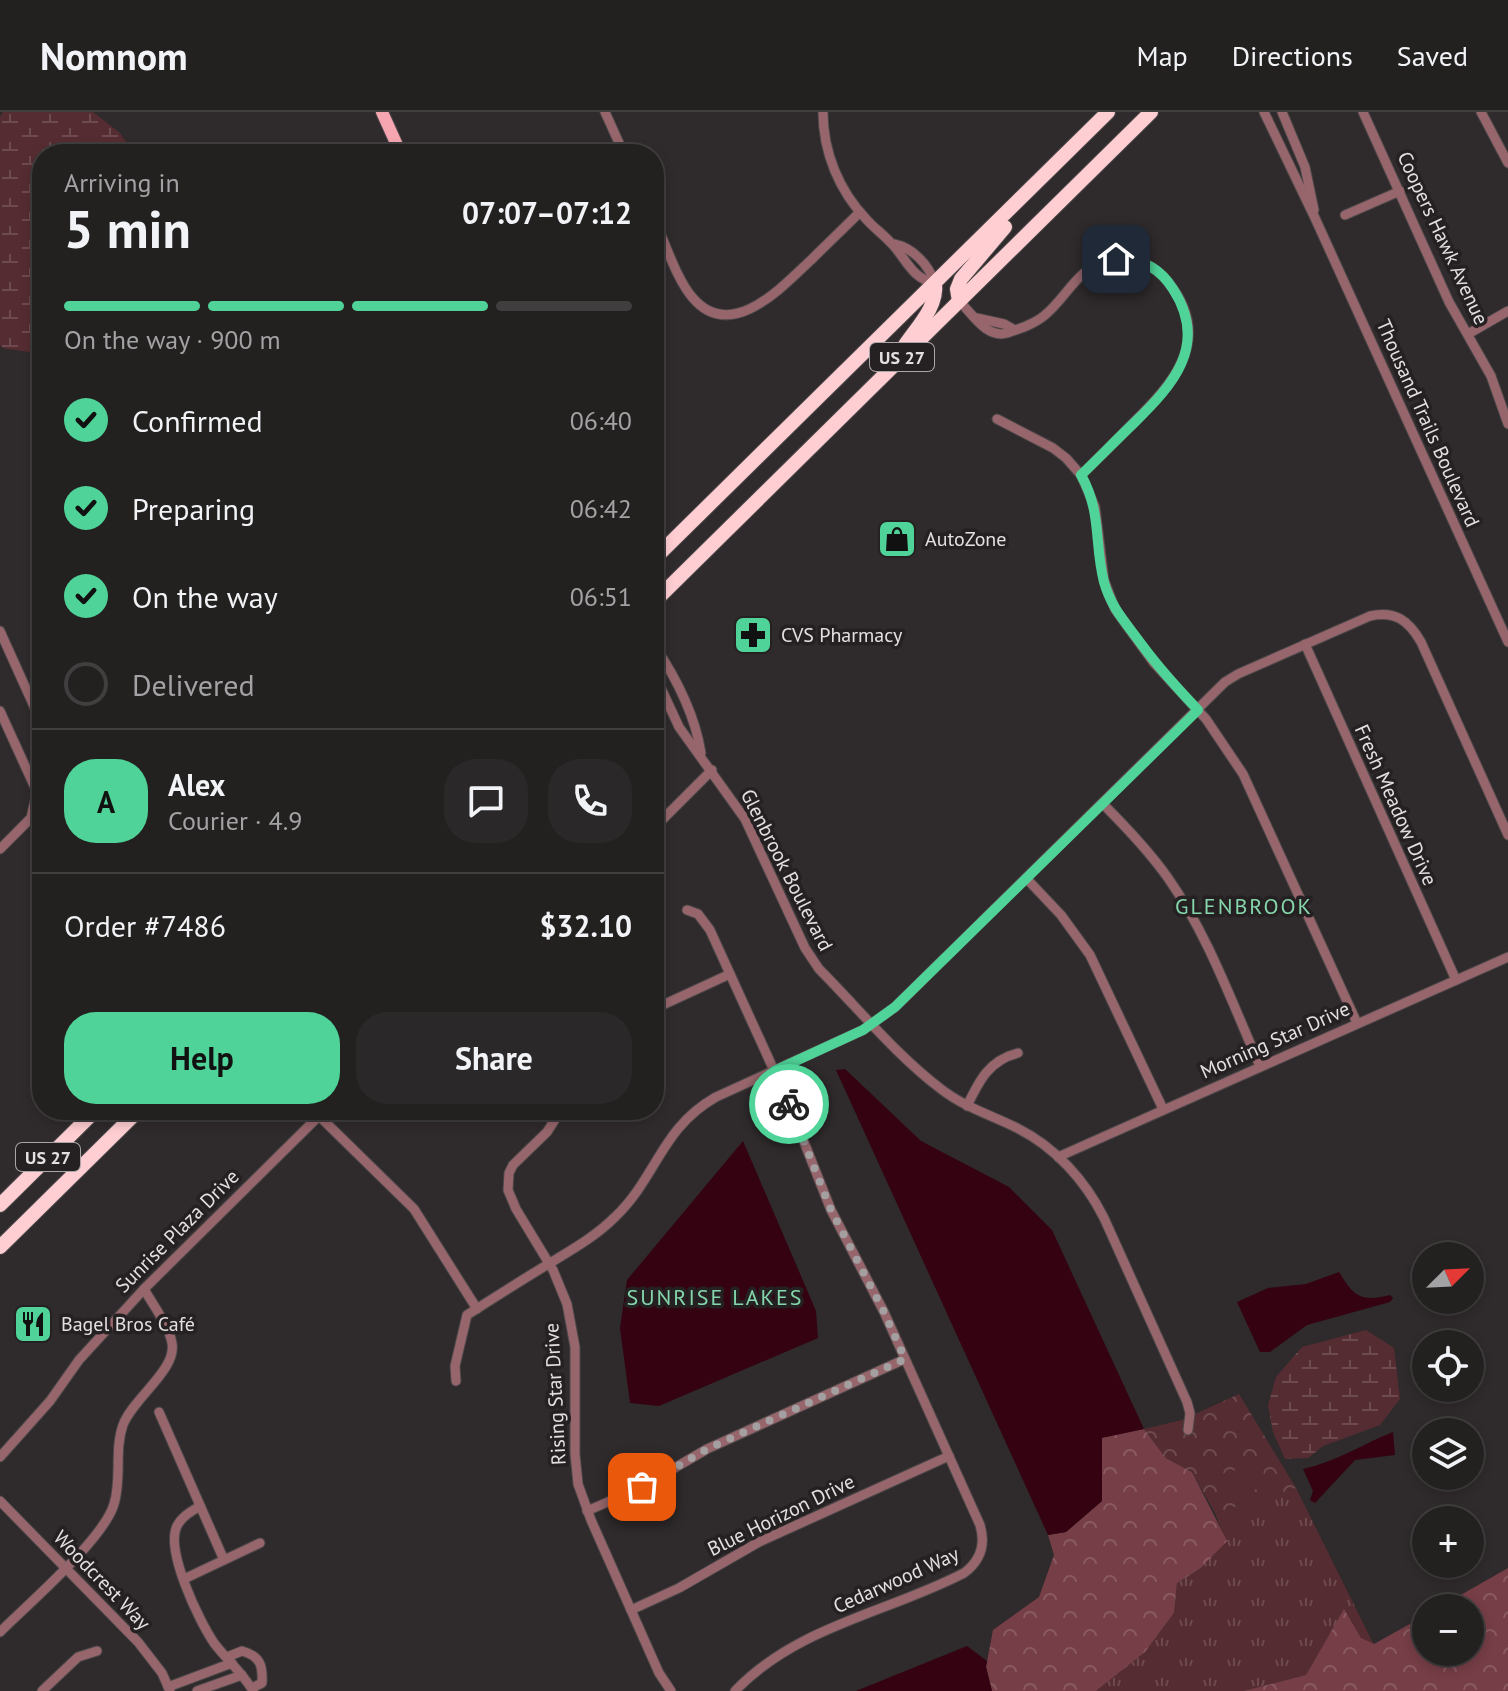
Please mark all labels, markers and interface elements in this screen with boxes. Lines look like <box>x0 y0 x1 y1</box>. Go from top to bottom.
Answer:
text: Nomnom <box>40 31 188 80</box>
text: Map <box>1137 37 1188 74</box>
text: Directions <box>1232 37 1353 74</box>
text: Saved <box>1397 37 1468 74</box>
street label: Coopers Hawk Avenue <box>1392 147 1494 329</box>
text: Arriving in <box>64 166 180 199</box>
text: 07:07–07:12 <box>462 193 632 232</box>
text: 5 min <box>64 195 191 262</box>
pin <box>1082 225 1150 293</box>
icon: home <box>1094 237 1138 281</box>
street label: Thousand Trails Boulevard <box>1370 315 1486 531</box>
text: On the way · 900 m <box>64 323 281 356</box>
road number: US 27 <box>870 343 934 371</box>
icon: check <box>64 398 108 442</box>
text: Confirmed <box>132 401 263 440</box>
text: 06:40 <box>570 404 632 437</box>
icon: check <box>64 486 108 530</box>
text: Preparing <box>132 489 255 528</box>
text: 06:42 <box>570 492 632 525</box>
shop icon: AutoZone <box>876 518 918 560</box>
place label: AutoZone <box>925 526 1006 552</box>
icon: check <box>64 574 108 618</box>
text: On the way <box>132 577 278 616</box>
text: 06:51 <box>570 580 632 613</box>
pharmacy icon: CVS Pharmacy <box>732 614 774 656</box>
place label: CVS Pharmacy <box>781 622 903 648</box>
text: Delivered <box>132 665 255 704</box>
street label: Fresh Meadow Drive <box>1349 720 1443 890</box>
button: chat <box>444 759 528 843</box>
button: phone <box>548 759 632 843</box>
text: Alex <box>168 765 225 804</box>
text: A <box>97 782 115 821</box>
street label: Glenbrook Boulevard <box>735 785 839 955</box>
text: Courier · 4.9 <box>168 804 302 837</box>
district label: GLENBROOK <box>1175 892 1313 920</box>
text: Order #7486 <box>64 906 226 945</box>
text: $32.10 <box>540 906 632 945</box>
street label: Morning Star Drive <box>1196 995 1354 1085</box>
button: Help <box>64 1012 340 1104</box>
button: Share <box>356 1012 632 1104</box>
courier <box>749 1064 829 1144</box>
icon: bike <box>767 1082 811 1126</box>
road number: US 27 <box>16 1143 80 1171</box>
street label: Sunrise Plaza Drive <box>110 1164 244 1298</box>
north arrow <box>1412 1242 1484 1314</box>
map controls <box>1412 1242 1484 1666</box>
district label: SUNRISE LAKES <box>627 1283 803 1311</box>
restaurant icon: Bagel Bros Café <box>12 1303 54 1345</box>
place label: Bagel Bros Café <box>61 1311 195 1337</box>
street label: Rising Star Drive <box>538 1322 572 1466</box>
button: locate <box>1412 1330 1484 1402</box>
button: layers <box>1412 1418 1484 1490</box>
pin <box>608 1453 676 1521</box>
icon: bag <box>620 1465 664 1509</box>
street label: Blue Horizon Drive <box>703 1468 859 1562</box>
button: + <box>1412 1506 1484 1578</box>
street label: Woodcrest Way <box>48 1525 157 1636</box>
street label: Cedarwood Way <box>829 1540 964 1619</box>
button: − <box>1412 1594 1484 1666</box>

